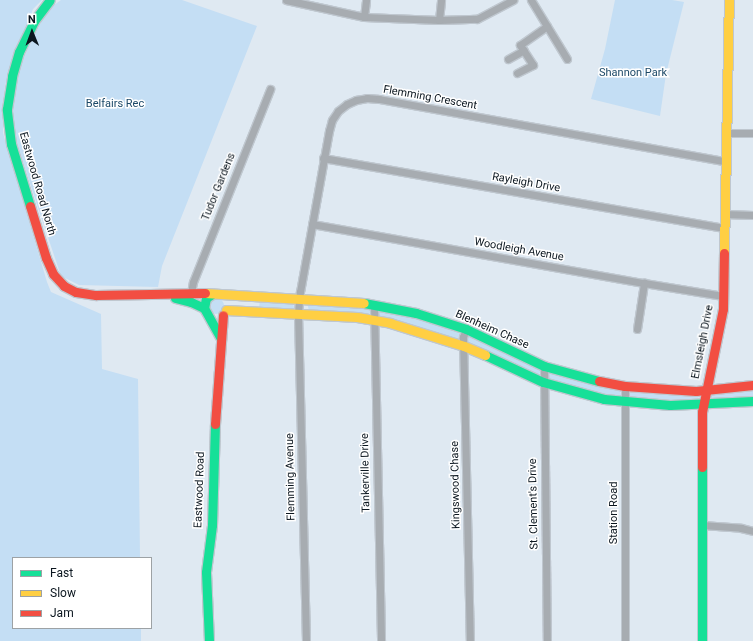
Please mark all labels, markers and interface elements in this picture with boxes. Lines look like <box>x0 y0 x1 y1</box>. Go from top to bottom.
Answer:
north arrow <box>12 12 52 52</box>
text: N <box>28 13 36 26</box>
park label: Shannon Park <box>599 66 667 80</box>
street label: Flemming Crescent <box>382 83 478 113</box>
park label: Belfairs Rec <box>86 97 144 111</box>
street label: Eastwood Road North <box>16 131 58 237</box>
street label: Tudor Gardens <box>199 151 239 223</box>
street label: Rayleigh Drive <box>491 171 561 195</box>
street label: Woodleigh Avenue <box>473 236 565 264</box>
street label: Elmsleigh Drive <box>689 304 717 380</box>
street label: Blenheim Chase <box>453 308 531 352</box>
street label: Flemming Avenue <box>284 433 298 521</box>
street label: Tankerville Drive <box>359 433 373 513</box>
street label: Kingswood Chase <box>449 441 463 529</box>
street label: Eastwood Road <box>192 452 208 528</box>
street label: St. Clement's Drive <box>527 458 541 550</box>
street label: Station Road <box>607 482 621 544</box>
legend <box>12 557 152 629</box>
text: Fast <box>50 566 73 580</box>
text: Slow <box>50 586 76 600</box>
text: Jam <box>50 606 74 620</box>

